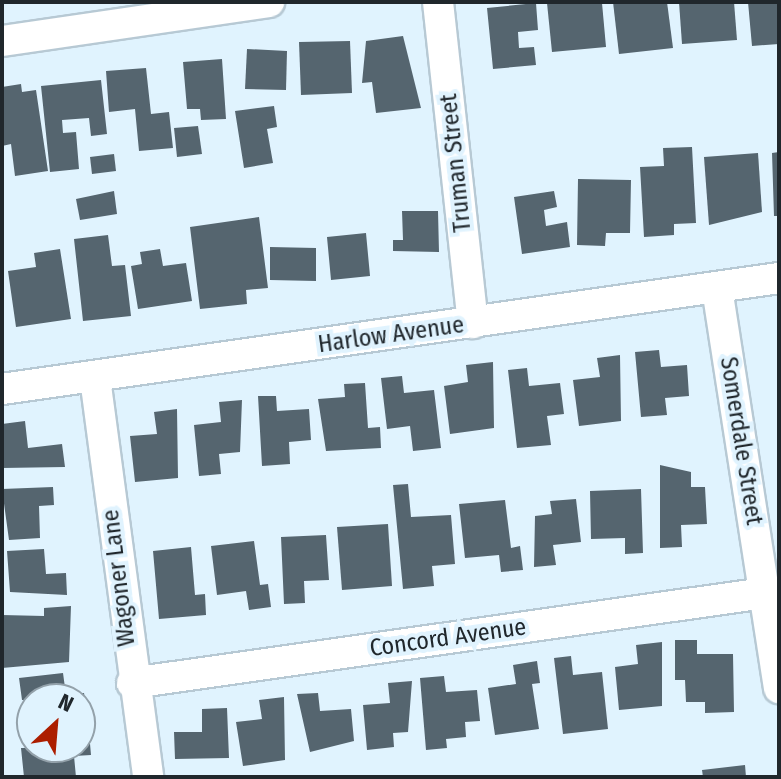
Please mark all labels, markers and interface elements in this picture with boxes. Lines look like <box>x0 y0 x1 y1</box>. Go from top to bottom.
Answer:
street label: Truman Street <box>434 92 478 234</box>
street label: Harlow Avenue <box>316 311 466 359</box>
street label: Somerdale Street <box>714 355 768 527</box>
street label: Wagoner Lane <box>96 508 142 648</box>
street label: Concord Avenue <box>368 613 528 663</box>
north arrow <box>16 683 96 763</box>
text: N <box>54 688 78 718</box>

